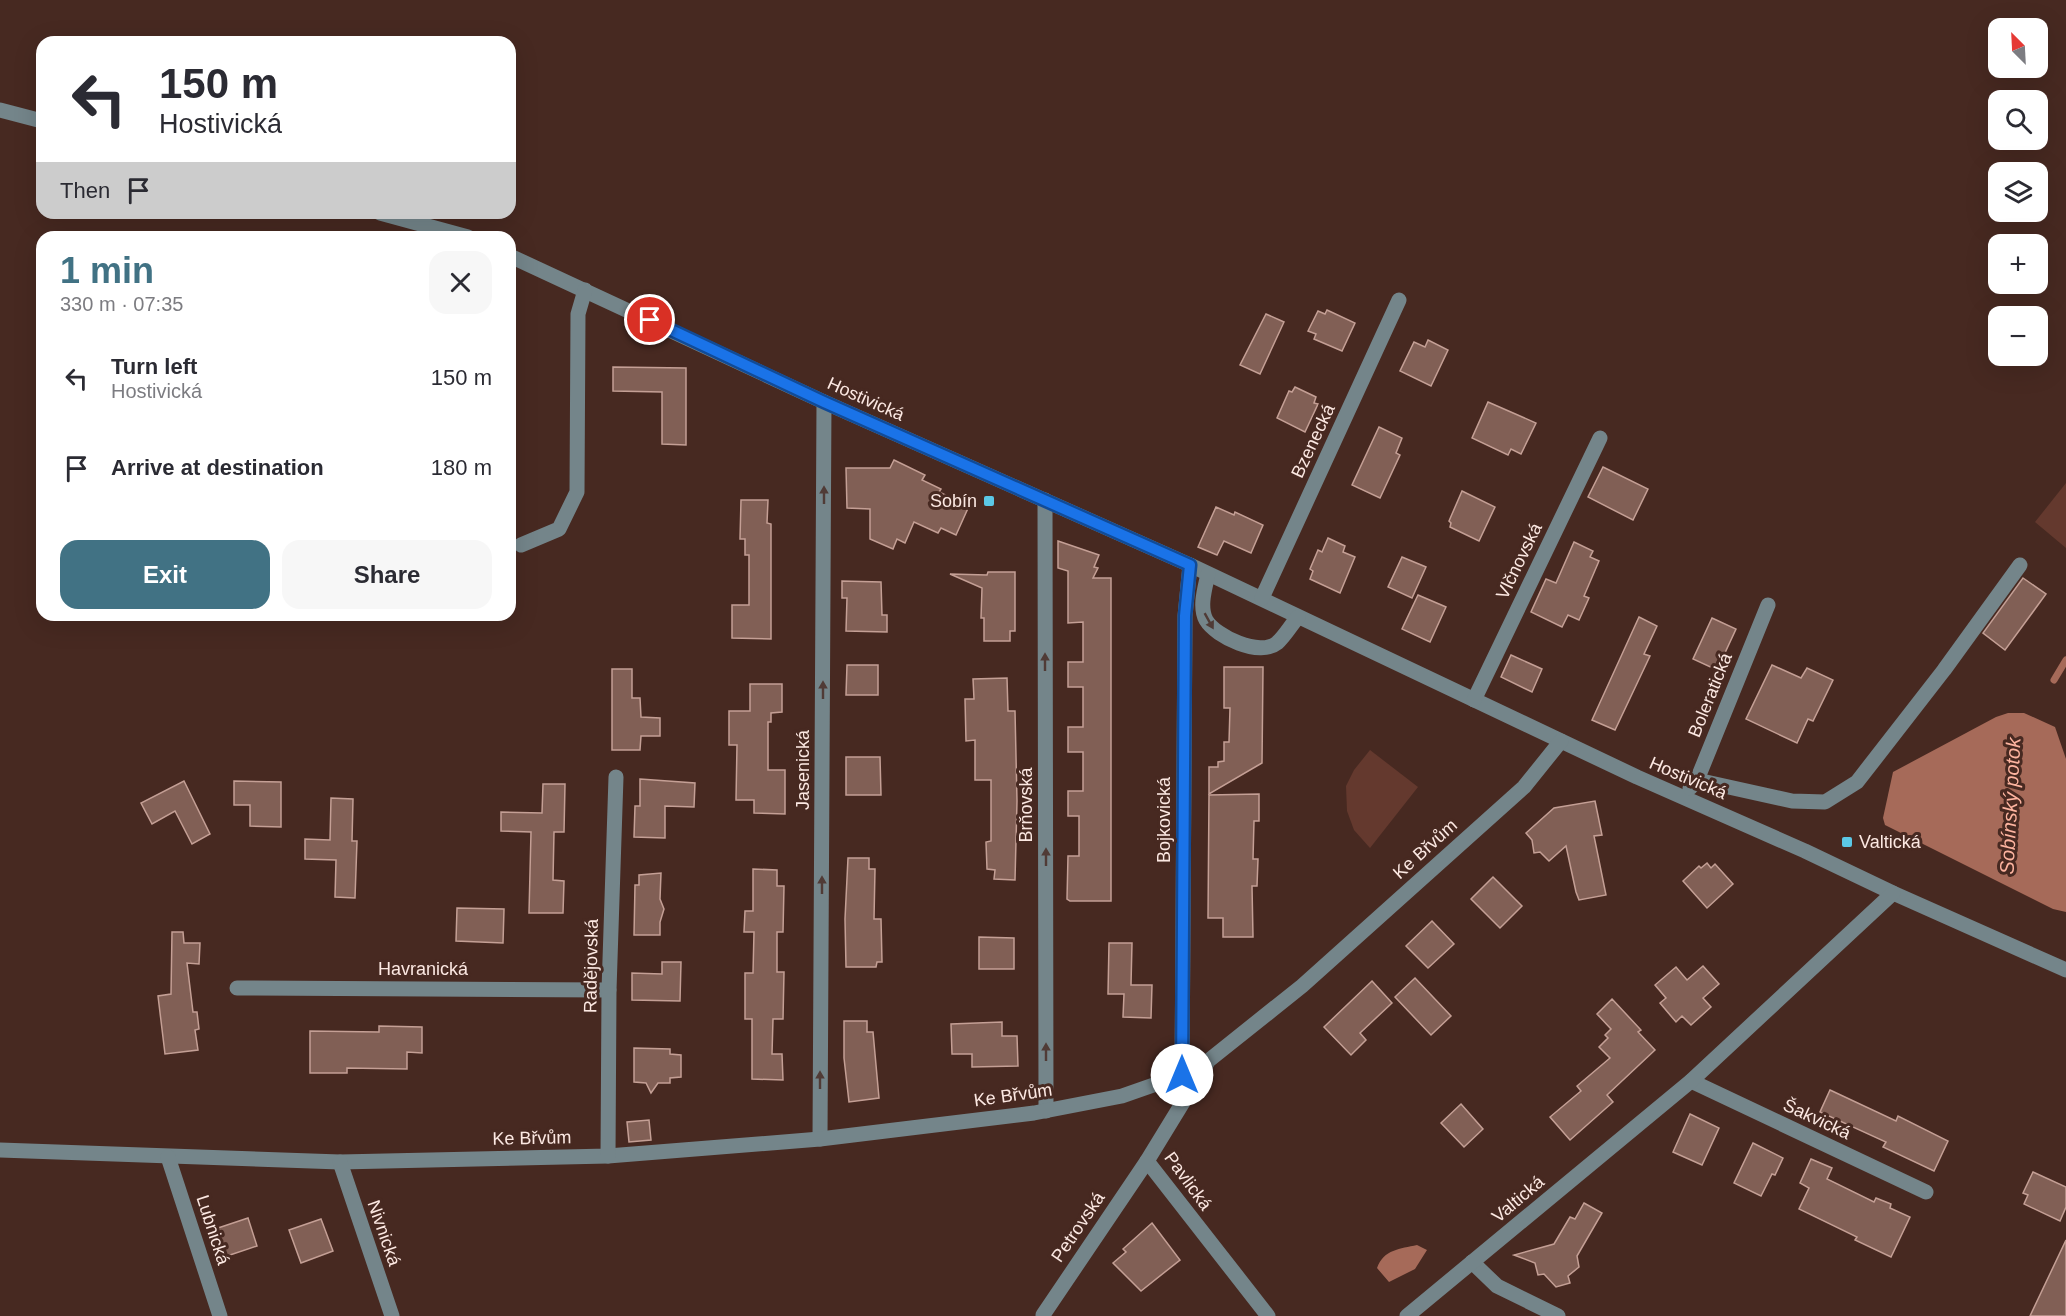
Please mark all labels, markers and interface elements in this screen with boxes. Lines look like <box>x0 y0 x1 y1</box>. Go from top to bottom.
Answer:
north arrow <box>1988 18 2048 78</box>
map controls <box>1988 18 2048 366</box>
icon: left <box>60 60 138 138</box>
text: 150 m <box>159 60 278 107</box>
button: search <box>1988 90 2048 150</box>
text: Hostivická <box>159 109 282 139</box>
button: layers <box>1988 162 2048 222</box>
icon: arrive <box>122 174 155 207</box>
text: Then <box>60 178 110 203</box>
button: + <box>1988 234 2048 294</box>
text: 1 min <box>60 250 154 291</box>
button: close <box>429 251 492 314</box>
text: 330 m · 07:35 <box>60 293 183 315</box>
pin <box>624 294 675 345</box>
icon: arrive <box>633 303 666 336</box>
button: − <box>1988 306 2048 366</box>
text: Turn left <box>111 354 197 379</box>
icon: left <box>60 362 93 395</box>
text: 150 m <box>431 365 492 390</box>
street label: Hostivická <box>824 373 908 425</box>
text: Hostivická <box>111 380 202 402</box>
street label: Bzenecká <box>1287 400 1339 481</box>
icon: arrive <box>60 452 93 485</box>
text: Arrive at destination <box>111 455 324 480</box>
text: 180 m <box>431 455 492 480</box>
one-way arrow <box>819 486 829 505</box>
place label: Sobín <box>930 491 977 511</box>
marker: Sobín <box>982 494 996 508</box>
street label: Vlčnovská <box>1492 519 1546 602</box>
button: Exit <box>60 540 270 609</box>
button: Share <box>282 540 492 609</box>
one-way arrow <box>1204 613 1214 630</box>
street label: Boleratická <box>1684 649 1736 740</box>
one-way arrow <box>1040 653 1050 672</box>
one-way arrow <box>818 681 828 700</box>
street label: Jasenická <box>793 729 813 810</box>
water label: Sobínský potok <box>1995 736 2025 875</box>
street label: Hostivická <box>1646 753 1731 804</box>
street label: Brňovská <box>1016 767 1036 843</box>
street label: Bojkovická <box>1154 776 1174 863</box>
street label: Ke Břvům <box>1389 815 1461 883</box>
place label: Valtická <box>1859 832 1922 852</box>
marker: Valtická <box>1840 835 1854 849</box>
one-way arrow <box>1041 848 1051 867</box>
one-way arrow <box>817 876 826 895</box>
street label: Radějovská <box>580 918 602 1013</box>
street label: Havranická <box>378 959 469 979</box>
one-way arrow <box>1041 1043 1051 1062</box>
position arrow <box>1150 1043 1214 1107</box>
one-way arrow <box>815 1071 825 1090</box>
street label: Ke Břvům <box>972 1080 1054 1110</box>
street label: Šakvická <box>1780 1094 1855 1144</box>
street label: Ke Břvům <box>492 1127 572 1149</box>
street label: Pavlická <box>1160 1148 1216 1215</box>
street label: Valtická <box>1488 1171 1549 1226</box>
street label: Petrovská <box>1047 1187 1109 1266</box>
street label: Lubnická <box>192 1193 234 1268</box>
street label: Nivnická <box>363 1198 405 1269</box>

